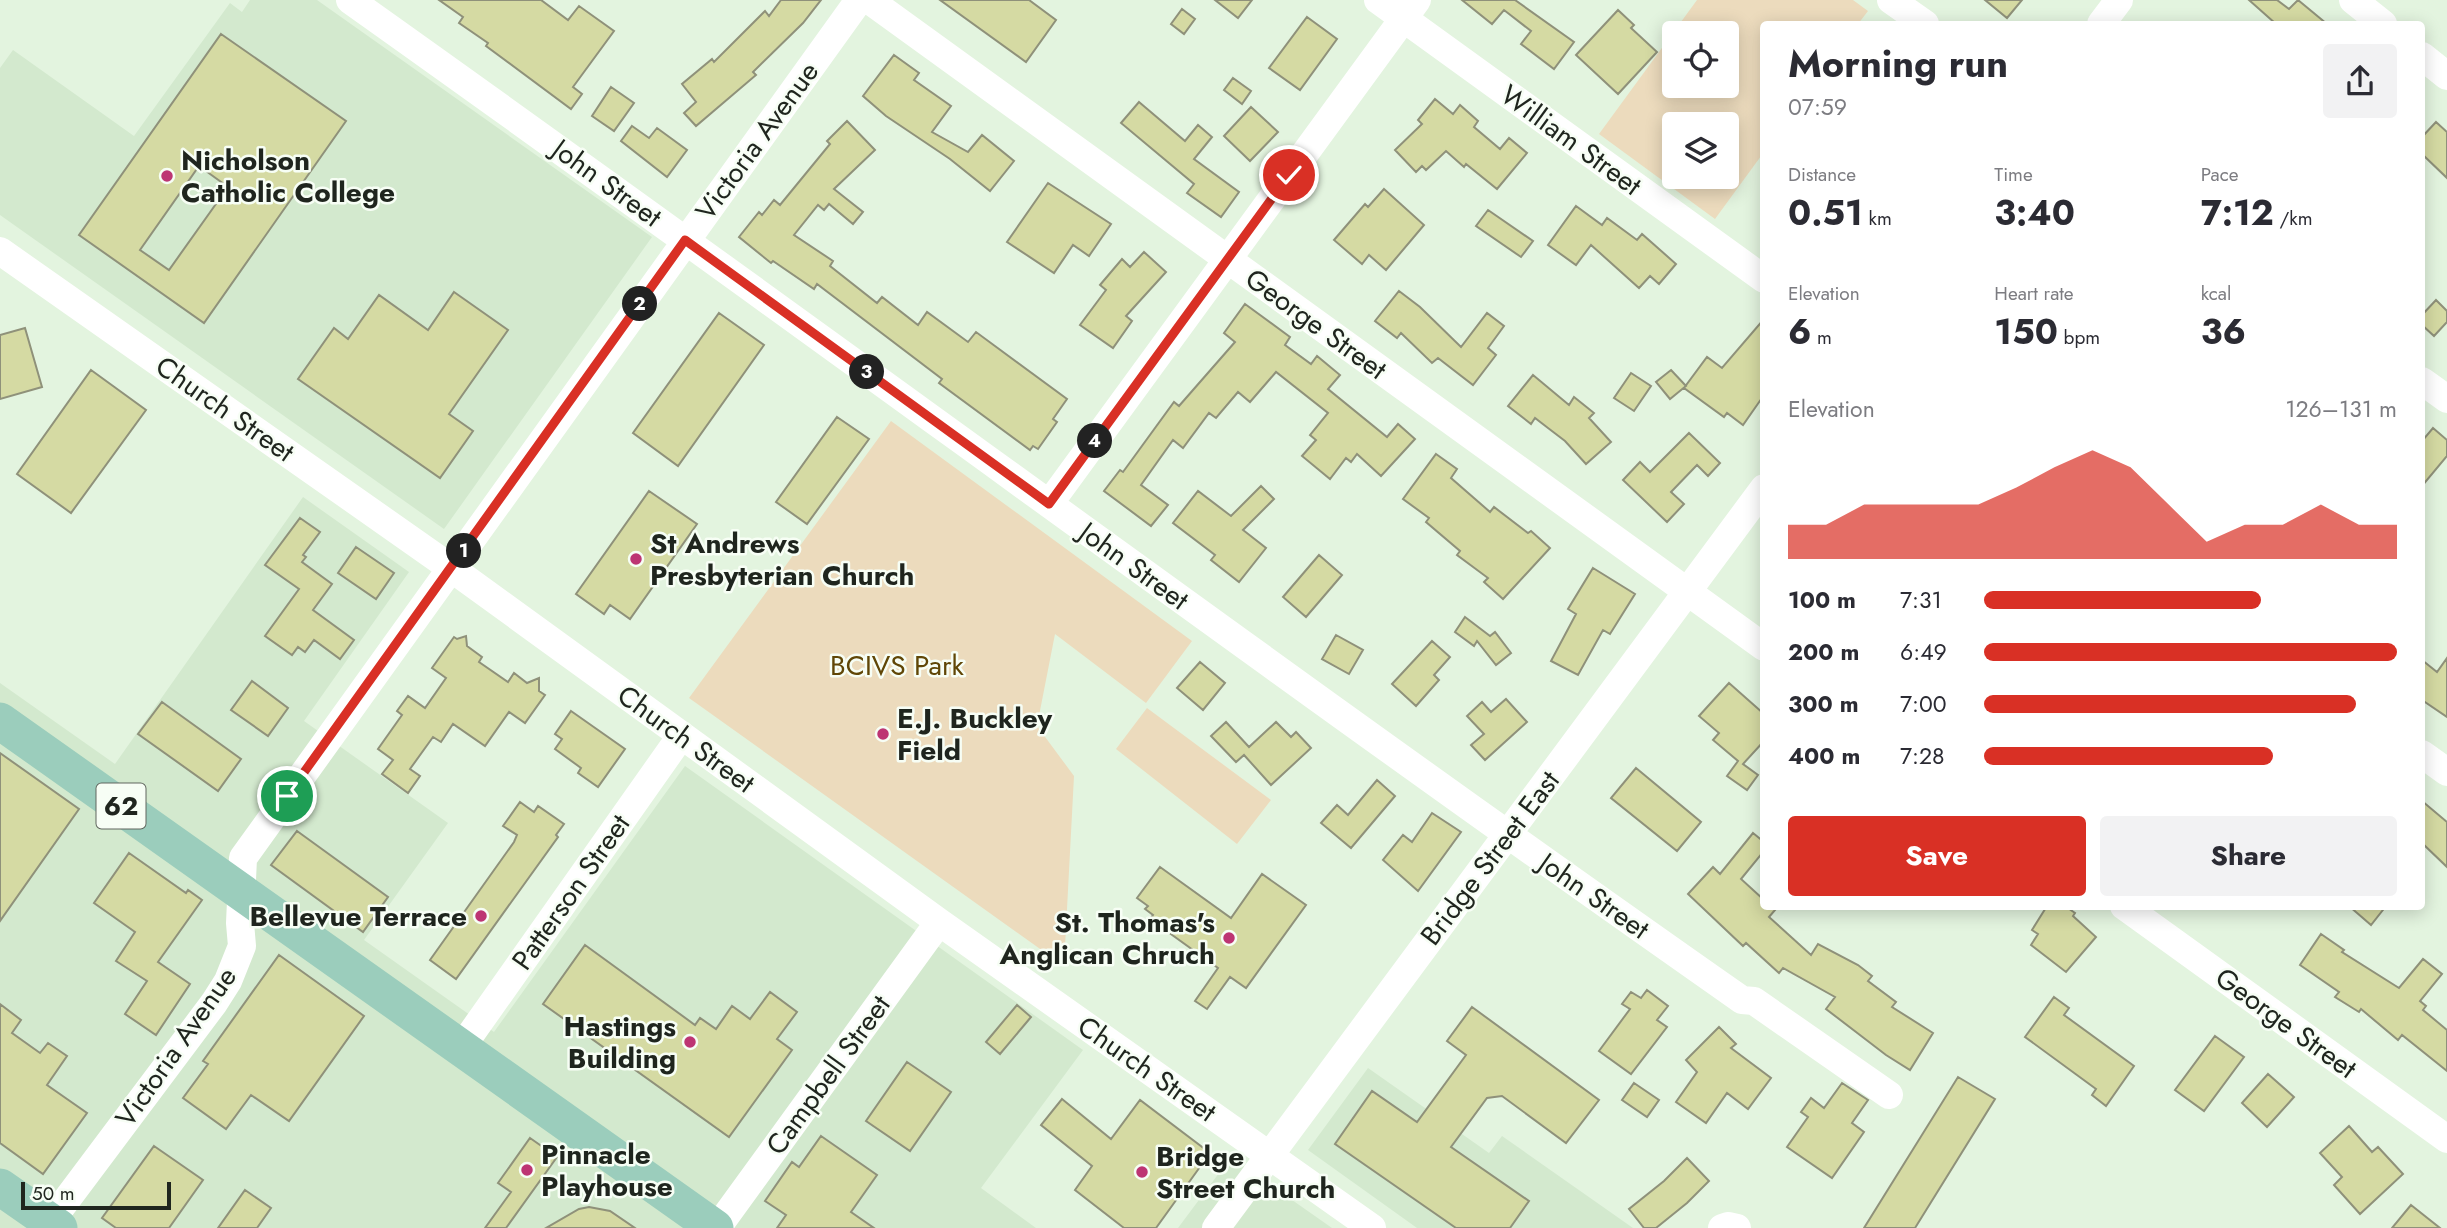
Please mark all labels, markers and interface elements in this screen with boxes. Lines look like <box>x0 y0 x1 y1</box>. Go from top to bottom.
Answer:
map controls <box>1662 21 1739 189</box>
button: locate <box>1662 21 1739 98</box>
text: Morning run <box>1788 36 2008 91</box>
button: share <box>2323 44 2397 118</box>
street label: Victoria Avenue <box>685 53 829 229</box>
street label: William Street <box>1492 75 1650 205</box>
text: 07:59 <box>1788 90 1847 124</box>
button: layers <box>1662 112 1739 189</box>
street label: John Street <box>540 127 670 237</box>
place label: Nicholson Catholic College <box>181 140 395 213</box>
pin <box>1259 145 1319 205</box>
icon: check <box>1270 156 1308 194</box>
text: Distance <box>1788 161 1856 188</box>
text: Time <box>1994 161 2033 188</box>
text: Pace <box>2201 161 2239 188</box>
marker: Nicholson Catholic College <box>159 168 175 184</box>
text: 0.51 <box>1788 188 1863 238</box>
text: 3:40 <box>1994 188 2075 238</box>
text: 7:12 <box>2201 188 2274 238</box>
text: km <box>1863 205 1892 232</box>
text: /km <box>2274 205 2312 232</box>
street label: George Street <box>1237 259 1395 390</box>
text: Elevation <box>1788 280 1860 307</box>
text: Heart rate <box>1994 280 2074 307</box>
text: kcal <box>2201 280 2231 307</box>
pin: 2 <box>622 286 658 322</box>
text: 2 <box>633 290 646 317</box>
text: 6 <box>1788 307 1811 357</box>
text: 150 <box>1994 307 2058 357</box>
text: 36 <box>2201 307 2246 357</box>
text: m <box>1811 324 1832 351</box>
text: bpm <box>2058 324 2100 351</box>
street label: Church Street <box>147 346 303 472</box>
pin: 3 <box>850 354 884 390</box>
text: 3 <box>861 358 872 385</box>
text: Elevation <box>1788 392 1875 426</box>
text: 126–131 m <box>2285 392 2397 426</box>
pin: 4 <box>1078 424 1112 458</box>
text: 4 <box>1088 427 1101 454</box>
street label: John Street <box>1067 510 1197 620</box>
place label: St Andrews Presbyterian Church <box>650 523 915 596</box>
pin: 1 <box>447 534 482 568</box>
text: 1 <box>459 537 468 564</box>
marker: St Andrews Presbyterian Church <box>628 551 644 567</box>
text: 100 m <box>1788 583 1856 617</box>
text: 7:31 <box>1900 583 1942 617</box>
text: 200 m <box>1788 635 1859 669</box>
text: 6:49 <box>1900 635 1947 669</box>
park label: BCIVS Park <box>830 645 965 686</box>
street label: Church Street <box>609 675 763 803</box>
text: 300 m <box>1788 687 1859 721</box>
text: 7:00 <box>1900 687 1947 721</box>
place label: E.J. Buckley Field <box>897 698 1052 771</box>
marker: E.J. Buckley Field <box>875 726 891 742</box>
text: 400 m <box>1788 739 1860 773</box>
text: 7:28 <box>1900 739 1945 773</box>
street label: Bridge Street East <box>1411 762 1570 954</box>
pin <box>257 766 317 826</box>
icon: arrive <box>268 777 306 815</box>
road number: 62 <box>96 784 146 828</box>
street label: Patterson Street <box>502 806 640 978</box>
button: Save <box>1788 816 2086 896</box>
button: Share <box>2100 816 2397 896</box>
street label: John Street <box>1527 841 1658 949</box>
place label: Bellevue Terrace <box>249 896 467 937</box>
place label: St. Thomas's Anglican Chruch <box>999 902 1215 975</box>
marker: Bellevue Terrace <box>473 908 489 924</box>
marker: St. Thomas's Anglican Chruch <box>1221 930 1237 946</box>
street label: George Street <box>2207 958 2365 1089</box>
street label: Victoria Avenue <box>106 959 246 1135</box>
street label: Campbell Street <box>756 986 900 1163</box>
place label: Hastings Building <box>564 1006 676 1079</box>
street label: Church Street <box>1069 1006 1225 1132</box>
marker: Hastings Building <box>682 1034 698 1050</box>
place label: Pinnacle Playhouse <box>541 1134 673 1207</box>
place label: Bridge Street Church <box>1156 1136 1335 1209</box>
marker: Pinnacle Playhouse <box>519 1162 535 1178</box>
marker: Bridge Street Church <box>1134 1164 1150 1180</box>
scale bar <box>21 1179 172 1211</box>
text: 50 m <box>32 1180 75 1207</box>

